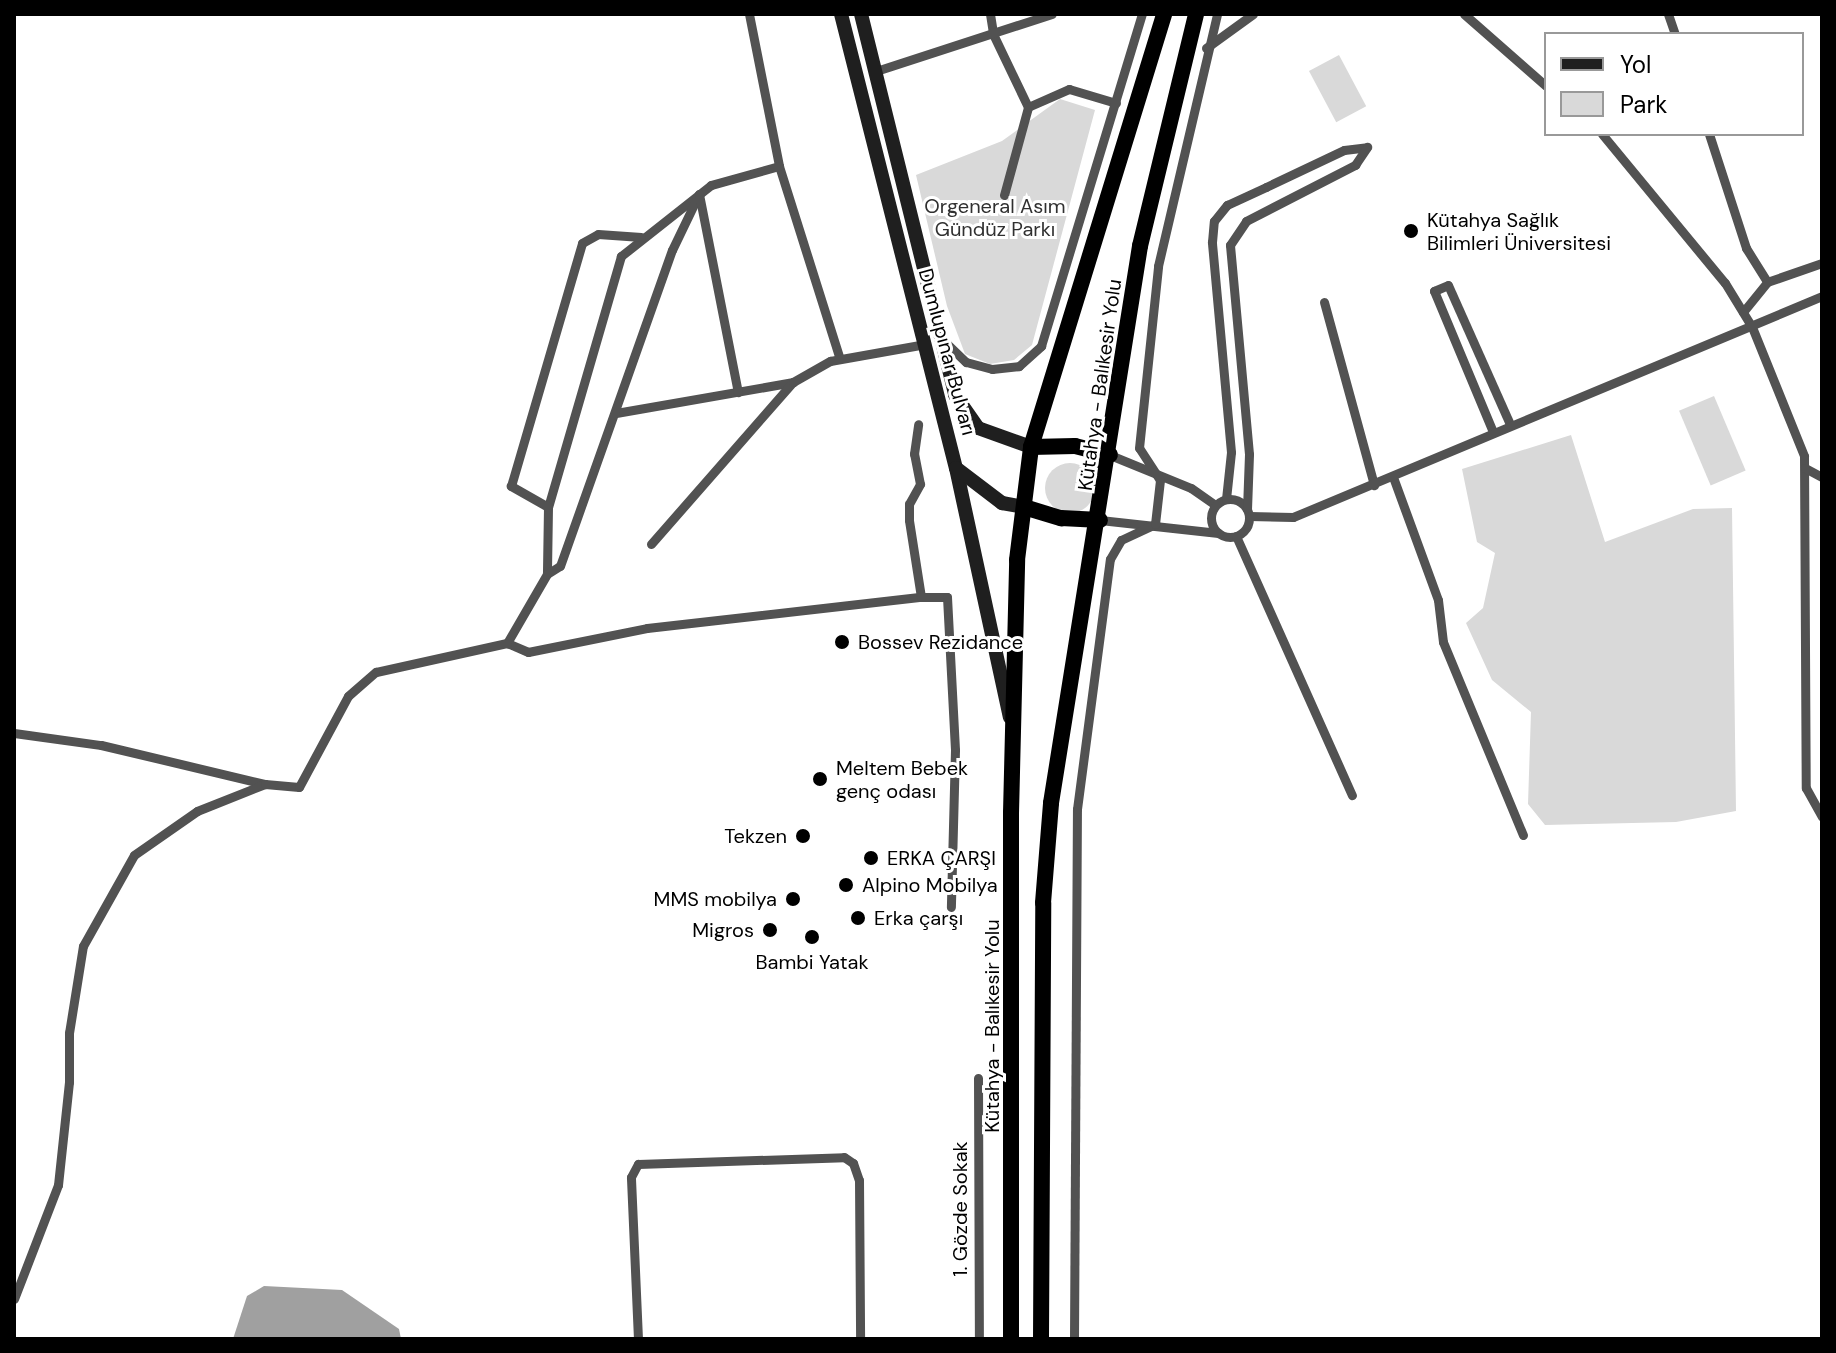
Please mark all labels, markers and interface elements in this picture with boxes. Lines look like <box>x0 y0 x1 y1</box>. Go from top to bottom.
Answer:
legend <box>1544 32 1804 136</box>
text: Yol <box>1620 49 1651 80</box>
text: Park <box>1620 89 1667 120</box>
park label: Orgeneral Asım Gündüz Parkı <box>924 194 1066 241</box>
place label: Kütahya Sağlık Bilimleri Üniversitesi <box>1427 208 1611 255</box>
marker: Kütahya Sağlık Bilimleri Üniversitesi <box>1402 222 1420 240</box>
street label: Dumlupınar Bulvarı <box>913 266 981 438</box>
street label: Kütahya - Balıkesir Yolu <box>1073 278 1127 492</box>
place label: Bossev Rezidance <box>858 630 1023 654</box>
marker: Bossev Rezidance <box>833 633 851 651</box>
place label: Meltem Bebek genç odası <box>836 756 968 803</box>
marker: Meltem Bebek genç odası <box>811 770 829 788</box>
place label: Tekzen <box>724 824 787 848</box>
marker: Tekzen <box>794 827 812 845</box>
place label: ERKA ÇARŞI <box>887 846 996 870</box>
marker: ERKA ÇARŞI <box>862 849 880 867</box>
place label: Alpino Mobilya <box>862 873 998 897</box>
marker: Alpino Mobilya <box>837 876 855 894</box>
place label: MMS mobilya <box>654 887 777 911</box>
marker: MMS mobilya <box>784 890 802 908</box>
place label: Erka çarşı <box>874 906 963 930</box>
marker: Erka çarşı <box>849 909 867 927</box>
place label: Migros <box>692 918 754 942</box>
street label: Kütahya - Balıkesir Yolu <box>980 919 1004 1133</box>
marker: Migros <box>761 921 779 939</box>
marker: Bambi Yatak <box>803 928 821 946</box>
place label: Bambi Yatak <box>756 950 868 974</box>
street label: 1. Gözde Sokak <box>948 1141 972 1277</box>

